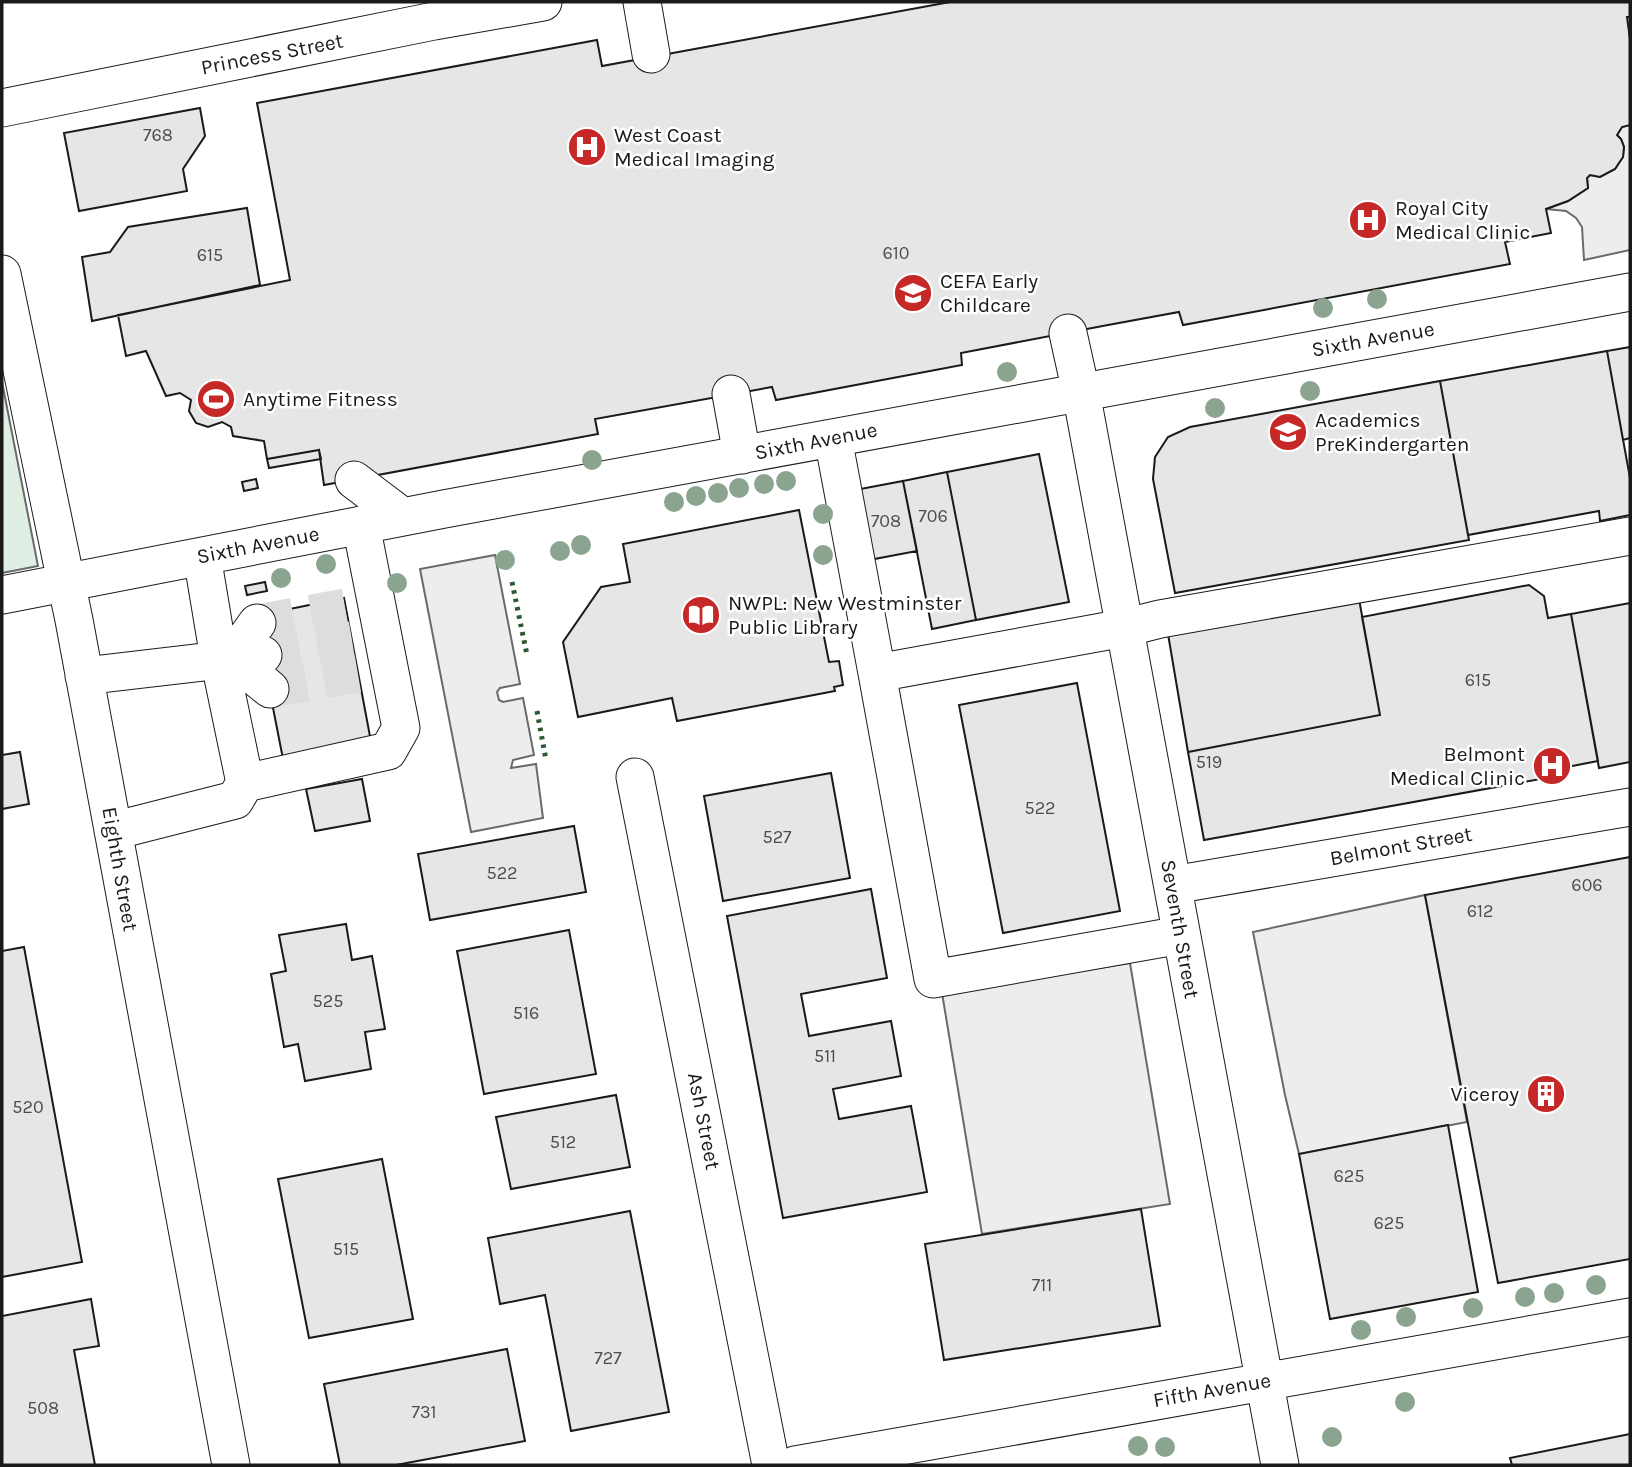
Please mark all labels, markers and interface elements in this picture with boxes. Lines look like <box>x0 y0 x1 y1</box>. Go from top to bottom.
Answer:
street label: Princess Street <box>199 28 345 80</box>
place label: West Coast Medical Imaging <box>614 123 774 171</box>
house number: 768 <box>143 124 173 146</box>
hospital icon: West Coast Medical Imaging <box>566 126 608 168</box>
place label: Royal City Medical Clinic <box>1395 196 1530 244</box>
hospital icon: Royal City Medical Clinic <box>1347 199 1389 241</box>
house number: 610 <box>883 242 909 264</box>
house number: 615 <box>197 244 223 266</box>
place label: CEFA Early Childcare <box>940 269 1038 317</box>
school or university icon: CEFA Early Childcare <box>892 272 934 314</box>
street label: Sixth Avenue <box>1310 316 1436 362</box>
sports icon: Anytime Fitness <box>195 378 237 420</box>
place label: Anytime Fitness <box>243 387 398 411</box>
place label: Academics PreKindergarten <box>1315 408 1470 456</box>
school or university icon: Academics PreKindergarten <box>1267 411 1309 453</box>
street label: Sixth Avenue <box>753 417 879 465</box>
house number: 706 <box>918 505 948 527</box>
house number: 708 <box>871 510 901 532</box>
street label: Sixth Avenue <box>195 521 321 569</box>
place label: NWPL: New Westminster Public Library <box>728 591 962 639</box>
library icon: NWPL: New Westminster Public Library <box>680 594 722 636</box>
house number: 615 <box>1465 669 1491 691</box>
place label: Belmont Medical Clinic <box>1390 742 1525 790</box>
hospital icon: Belmont Medical Clinic <box>1531 745 1573 787</box>
house number: 519 <box>1196 751 1222 773</box>
house number: 522 <box>1024 797 1056 819</box>
street label: Eighth Street <box>97 805 143 933</box>
street label: Belmont Street <box>1328 822 1474 870</box>
house number: 527 <box>762 826 792 848</box>
street label: Seventh Street <box>1156 858 1204 1000</box>
house number: 522 <box>486 862 518 884</box>
house number: 606 <box>1571 874 1603 896</box>
house number: 612 <box>1467 900 1493 922</box>
house number: 525 <box>313 990 343 1012</box>
house number: 516 <box>513 1002 539 1024</box>
house number: 511 <box>814 1045 836 1067</box>
street label: Ash Street <box>683 1070 725 1172</box>
building icon: Viceroy <box>1525 1073 1567 1115</box>
place label: Viceroy <box>1450 1082 1519 1106</box>
house number: 520 <box>12 1096 44 1118</box>
house number: 512 <box>550 1131 576 1153</box>
house number: 625 <box>1334 1165 1364 1187</box>
house number: 625 <box>1374 1212 1404 1234</box>
house number: 515 <box>333 1238 359 1260</box>
house number: 711 <box>1032 1274 1052 1296</box>
house number: 727 <box>594 1347 622 1369</box>
street label: Fifth Avenue <box>1151 1368 1273 1412</box>
house number: 508 <box>27 1397 59 1419</box>
house number: 731 <box>411 1401 437 1423</box>

